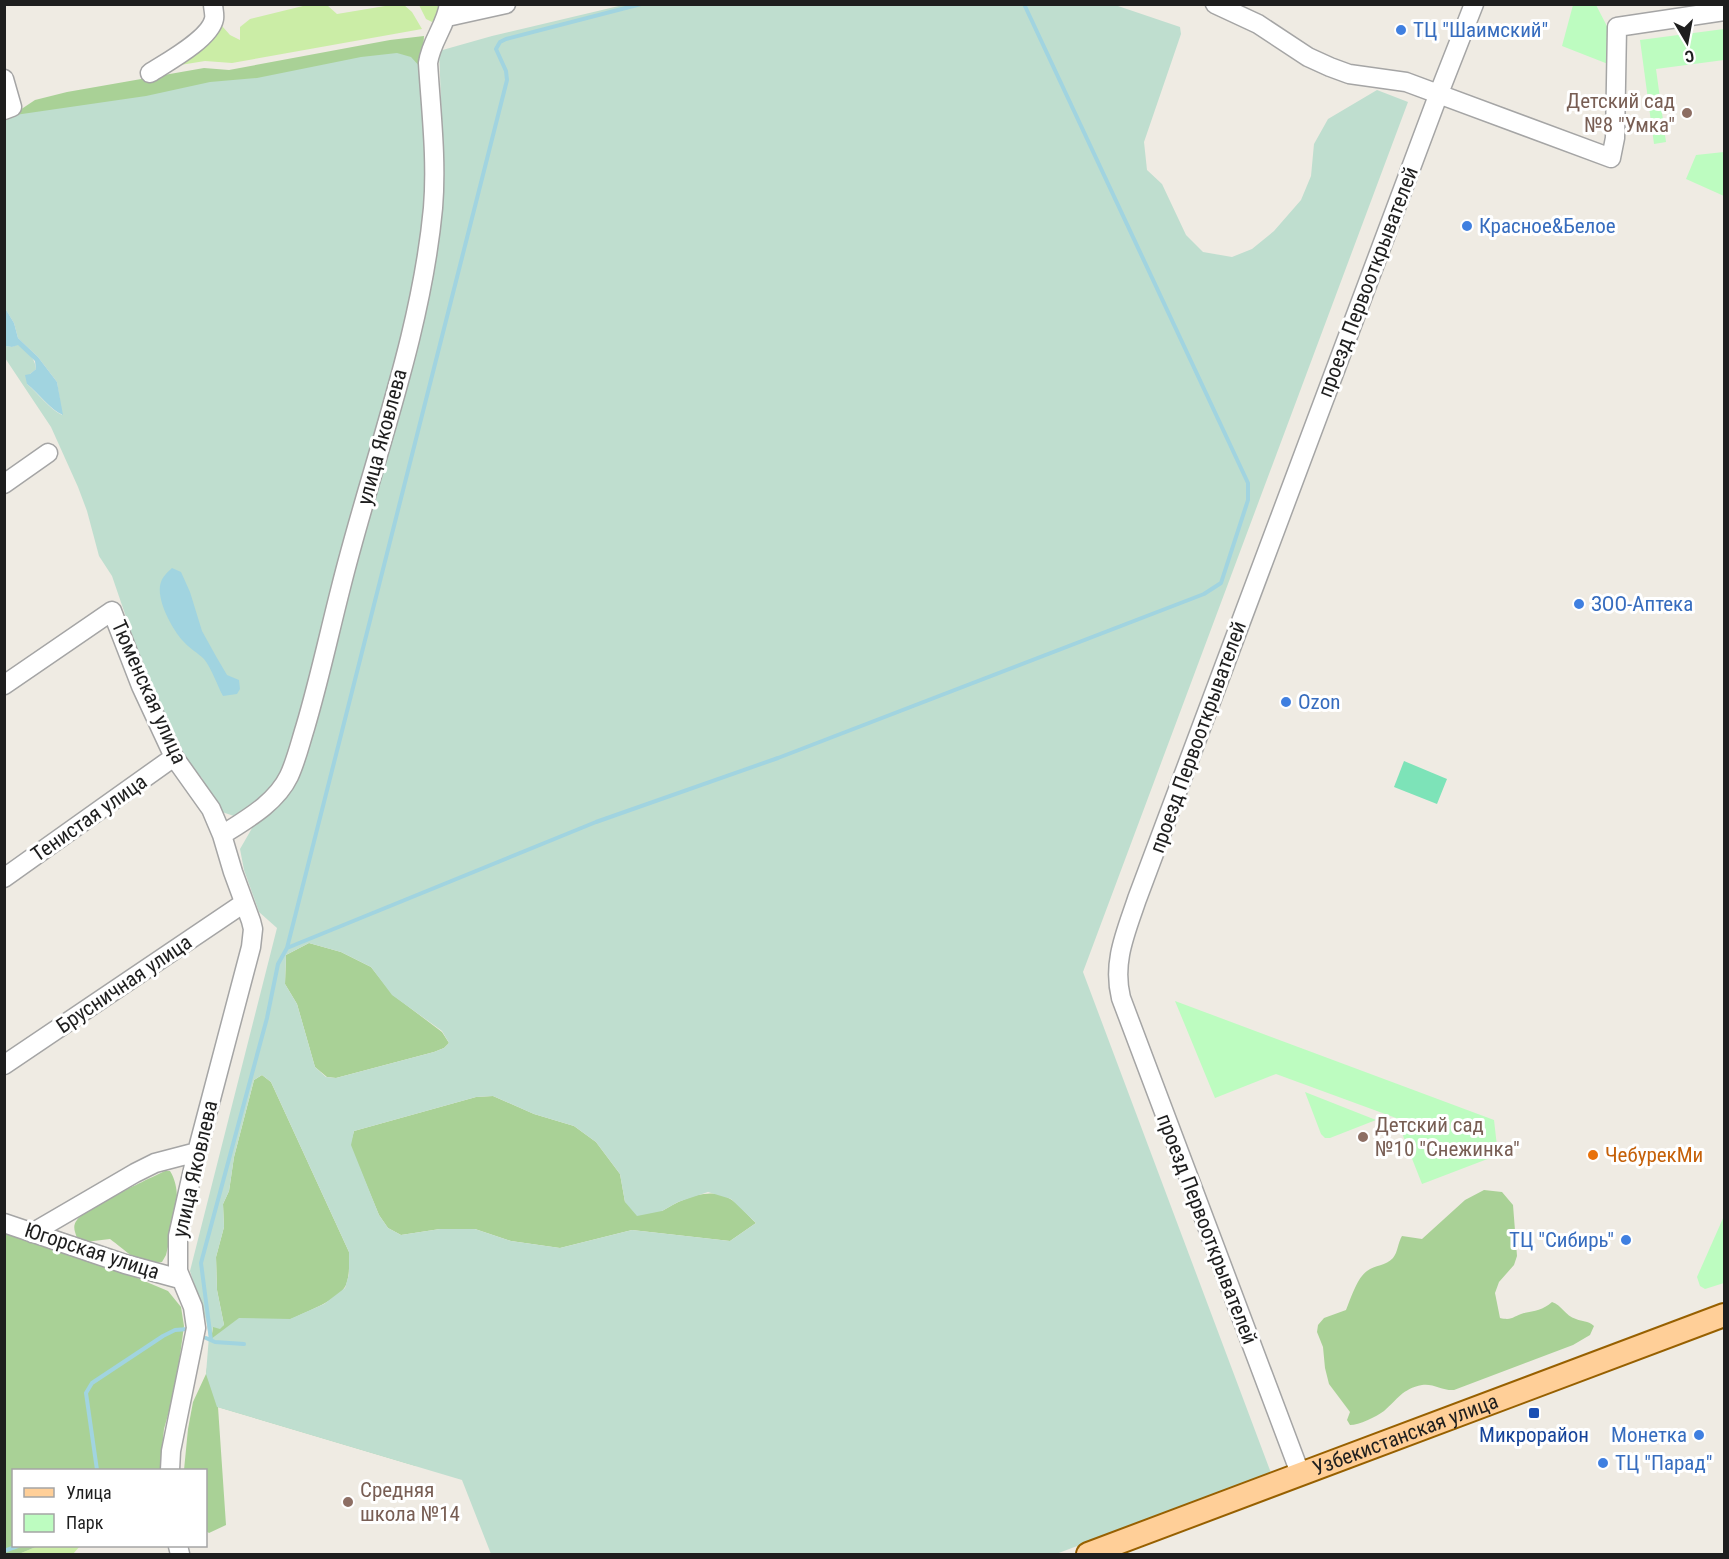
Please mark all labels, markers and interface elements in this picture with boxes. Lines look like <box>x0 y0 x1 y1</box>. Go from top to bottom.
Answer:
north arrow <box>1657 12 1717 72</box>
place label: ТЦ "Шаимский" <box>1413 18 1548 42</box>
marker: ТЦ "Шаимский" <box>1394 23 1408 37</box>
text: С <box>1683 46 1696 66</box>
place label: Детский сад №8 "Умка" <box>1566 89 1675 137</box>
marker: Детский сад №8 "Умка" <box>1680 106 1694 120</box>
street label: проезд Первооткрывателей <box>1313 163 1423 401</box>
place label: Красное&Белое <box>1479 214 1616 238</box>
marker: Красное&Белое <box>1460 219 1474 233</box>
street label: улица Яковлева <box>352 366 412 508</box>
place label: ЗОО-Аптека <box>1591 592 1693 616</box>
marker: ЗОО-Аптека <box>1572 597 1586 611</box>
street label: Тюменская улица <box>107 617 191 767</box>
street label: проезд Первооткрывателей <box>1145 618 1251 856</box>
place label: Ozon <box>1298 690 1340 714</box>
marker: Ozon <box>1279 695 1293 709</box>
street label: Тенистая улица <box>27 769 151 867</box>
street label: Брусничная улица <box>52 930 196 1038</box>
street label: улица Яковлева <box>168 1098 222 1240</box>
street label: проезд Первооткрывателей <box>1152 1110 1262 1348</box>
place label: Детский сад №10 "Снежинка" <box>1375 1113 1520 1161</box>
marker: Детский сад №10 "Снежинка" <box>1356 1130 1370 1144</box>
place label: ЧебурекМи <box>1605 1143 1703 1167</box>
marker: ЧебурекМи <box>1586 1148 1600 1162</box>
street label: Югорская улица <box>22 1218 162 1284</box>
place label: ТЦ "Сибирь" <box>1509 1228 1614 1252</box>
marker: ТЦ "Сибирь" <box>1619 1233 1633 1247</box>
street label: Узбекистанская улица <box>1309 1389 1501 1480</box>
marker: Микрорайон <box>1527 1406 1541 1420</box>
place label: Микрорайон <box>1479 1423 1589 1447</box>
place label: Монетка <box>1611 1423 1687 1447</box>
marker: Монетка <box>1692 1428 1706 1442</box>
place label: ТЦ "Парад" <box>1615 1451 1712 1475</box>
marker: ТЦ "Парад" <box>1596 1456 1610 1470</box>
legend <box>12 1469 207 1547</box>
place label: Средняя школа №14 <box>360 1478 460 1526</box>
text: Улица <box>66 1482 112 1503</box>
marker: Средняя школа №14 <box>341 1495 355 1509</box>
text: Парк <box>66 1512 104 1533</box>

